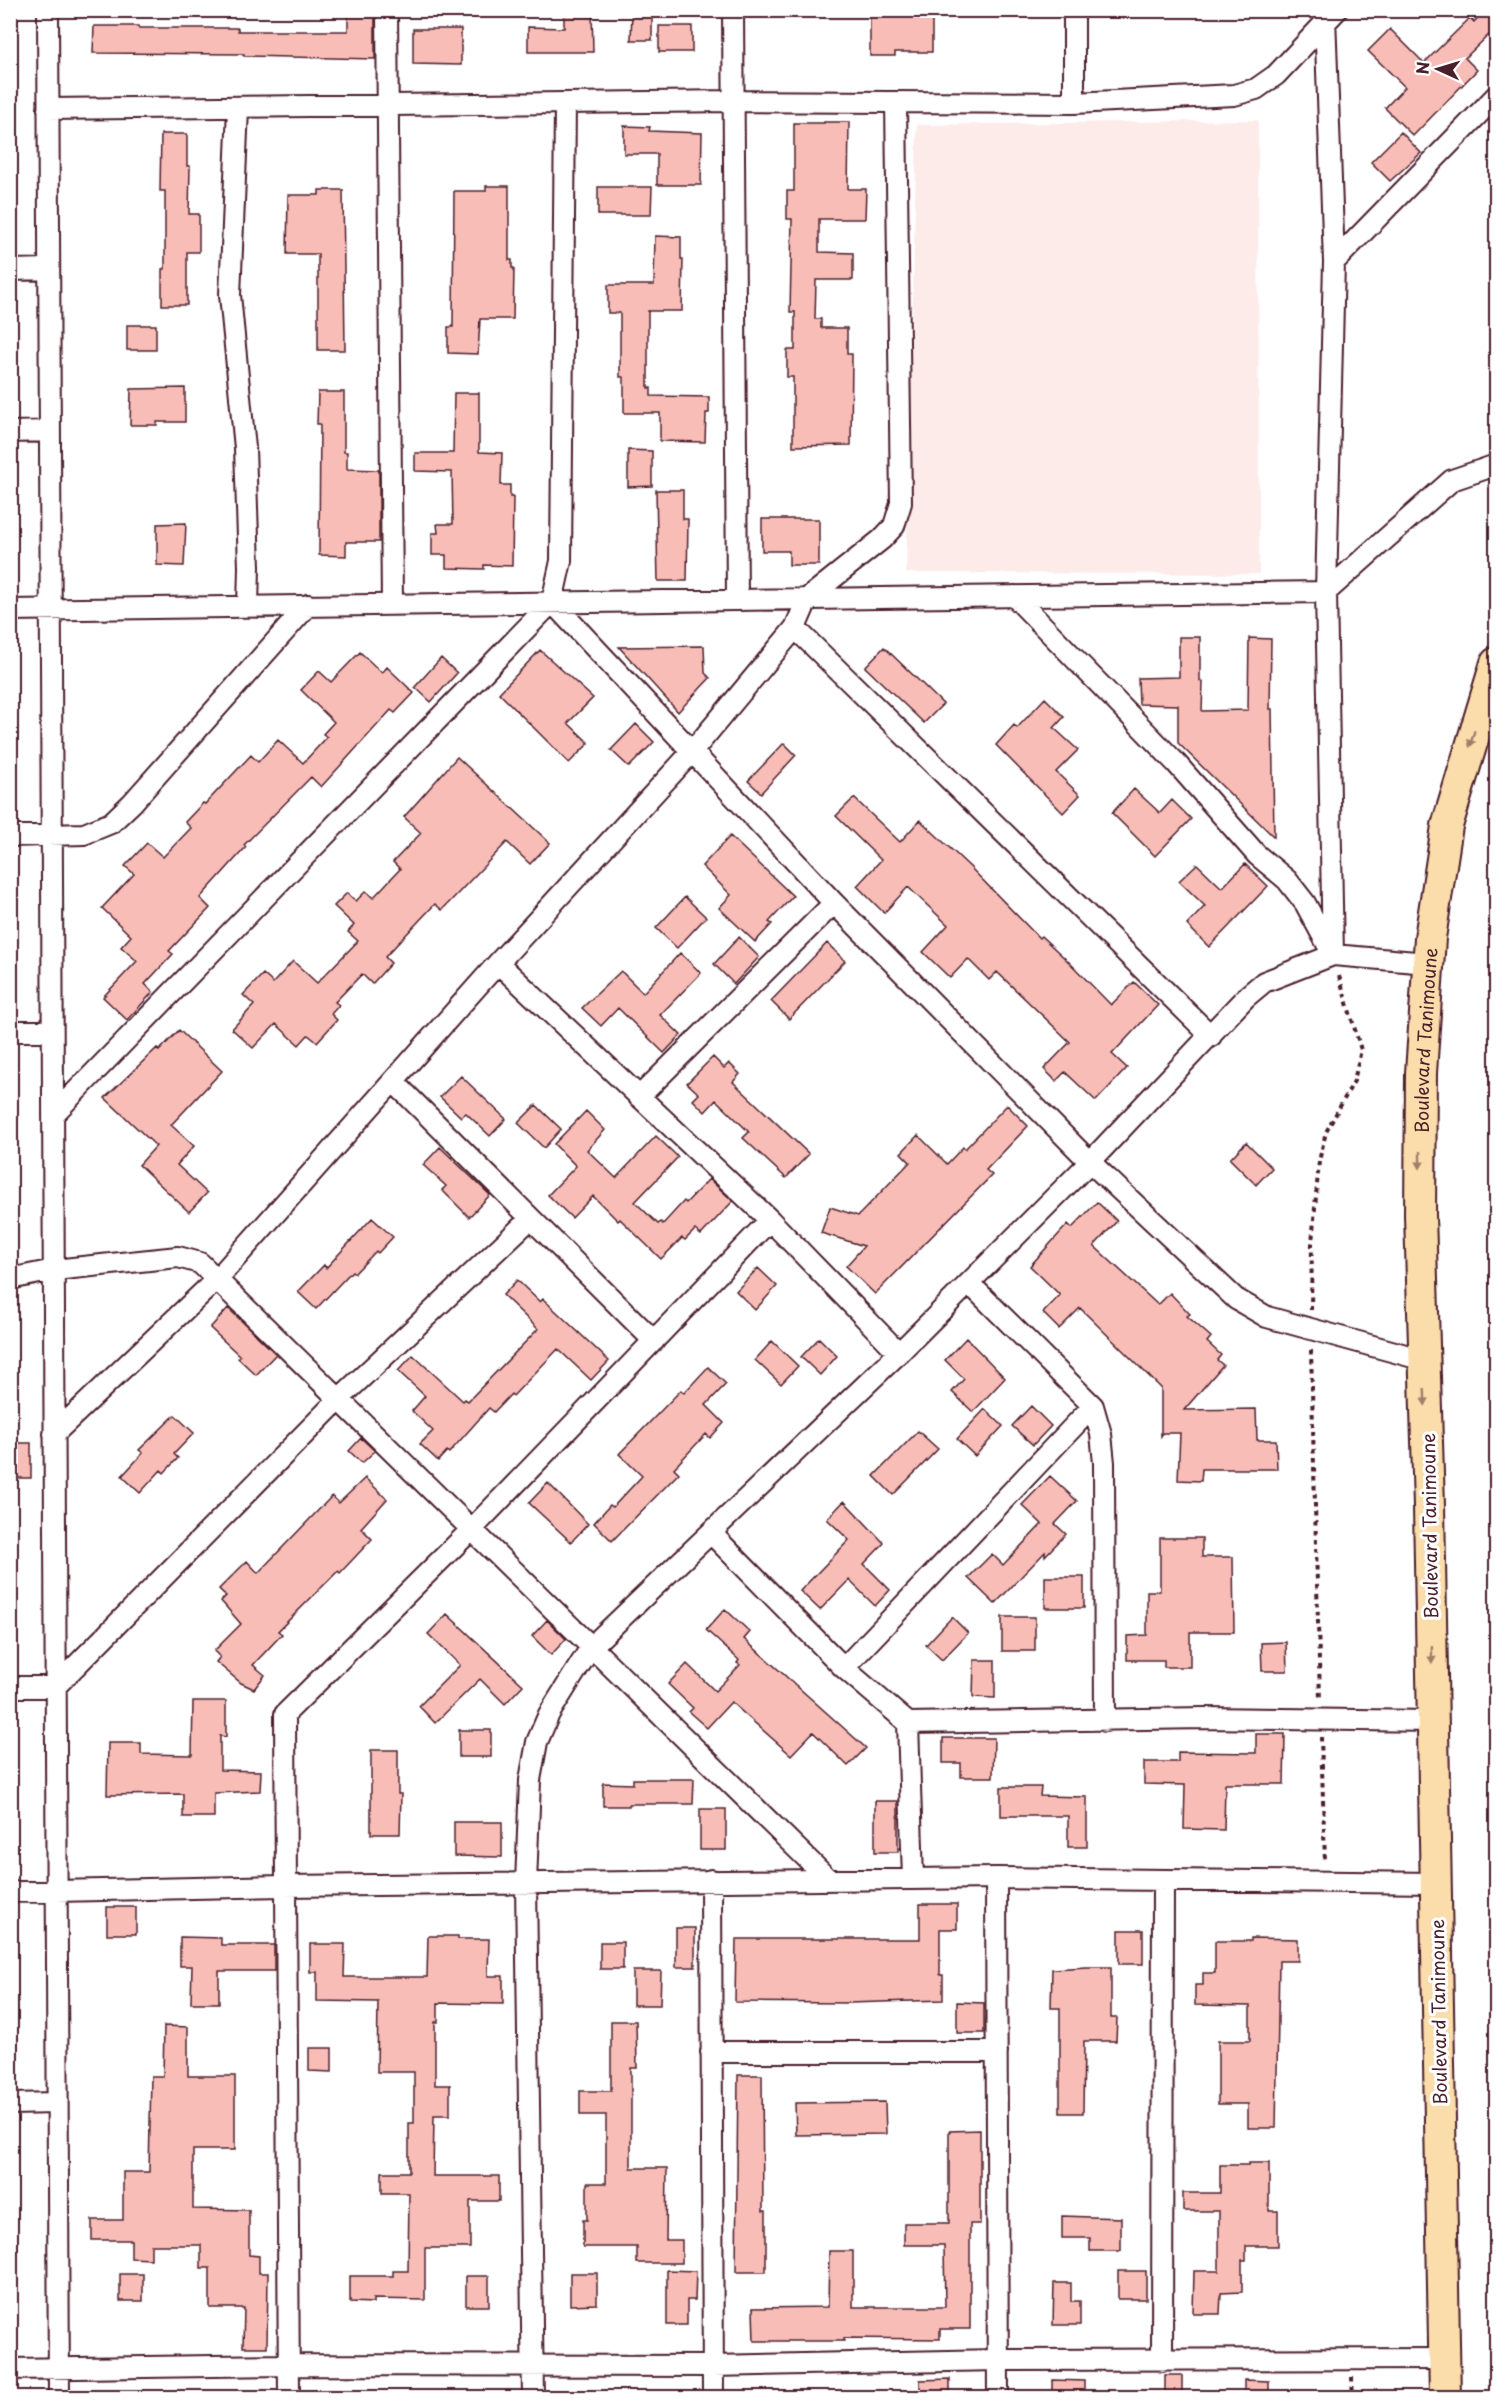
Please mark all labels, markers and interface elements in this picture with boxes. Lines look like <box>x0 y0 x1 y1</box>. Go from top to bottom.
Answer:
north arrow <box>1408 39 1468 99</box>
text: N <box>1410 61 1434 75</box>
one-way arrow <box>1467 730 1477 748</box>
street label: Boulevard Tanimoune <box>1407 947 1443 1133</box>
one-way arrow <box>1415 1150 1425 1169</box>
one-way arrow <box>1421 1387 1430 1406</box>
street label: Boulevard Tanimoune <box>1414 1433 1444 1619</box>
one-way arrow <box>1427 1645 1437 1664</box>
street label: Boulevard Tanimoune <box>1423 1919 1453 2105</box>

